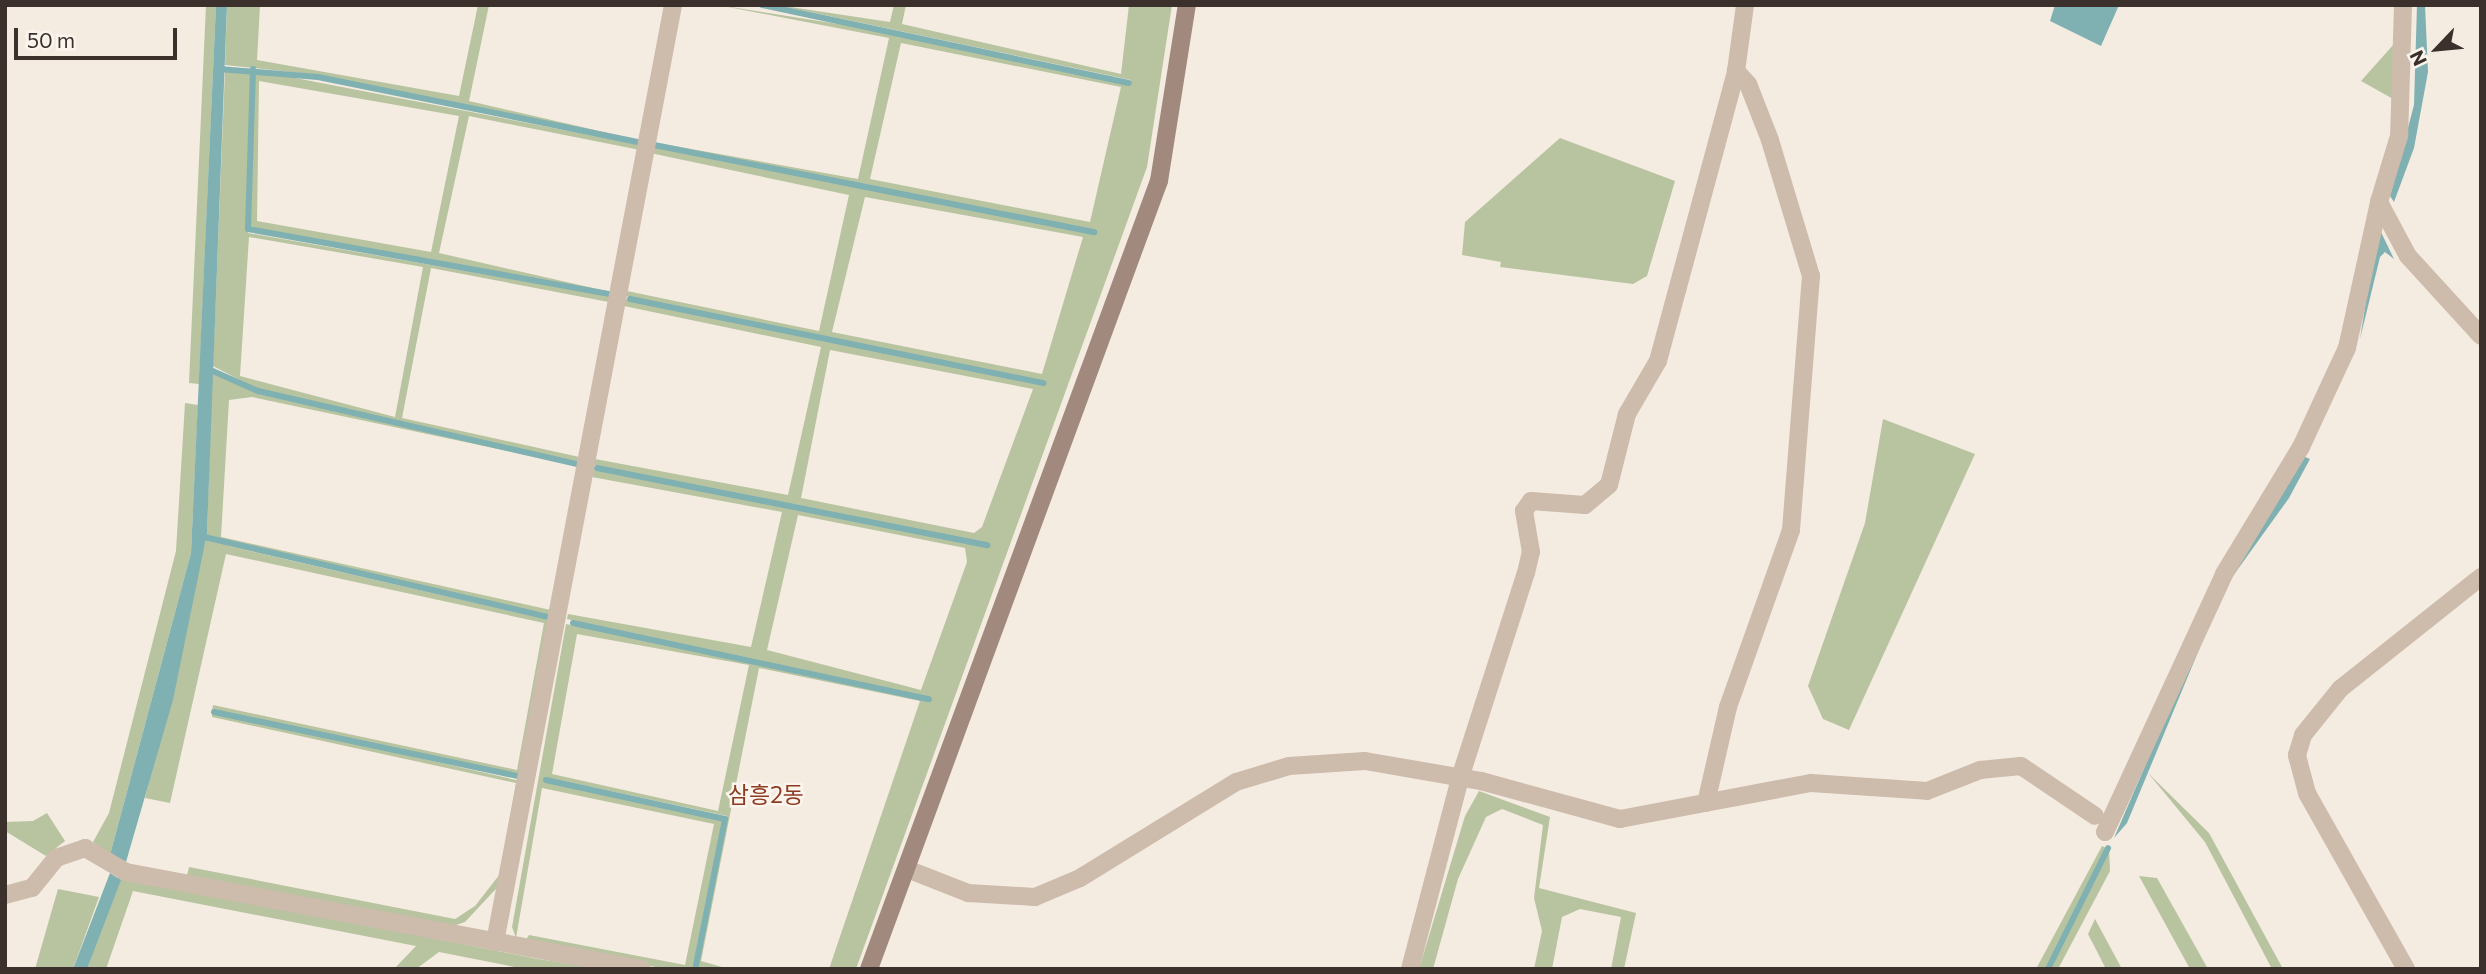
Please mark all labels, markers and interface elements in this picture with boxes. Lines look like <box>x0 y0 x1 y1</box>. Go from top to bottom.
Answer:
scale bar <box>18 14 180 58</box>
north arrow <box>2402 14 2472 84</box>
text: 50 m <box>27 27 75 52</box>
text: N <box>2404 47 2431 70</box>
district label: 삼흥2동 <box>728 780 804 808</box>

